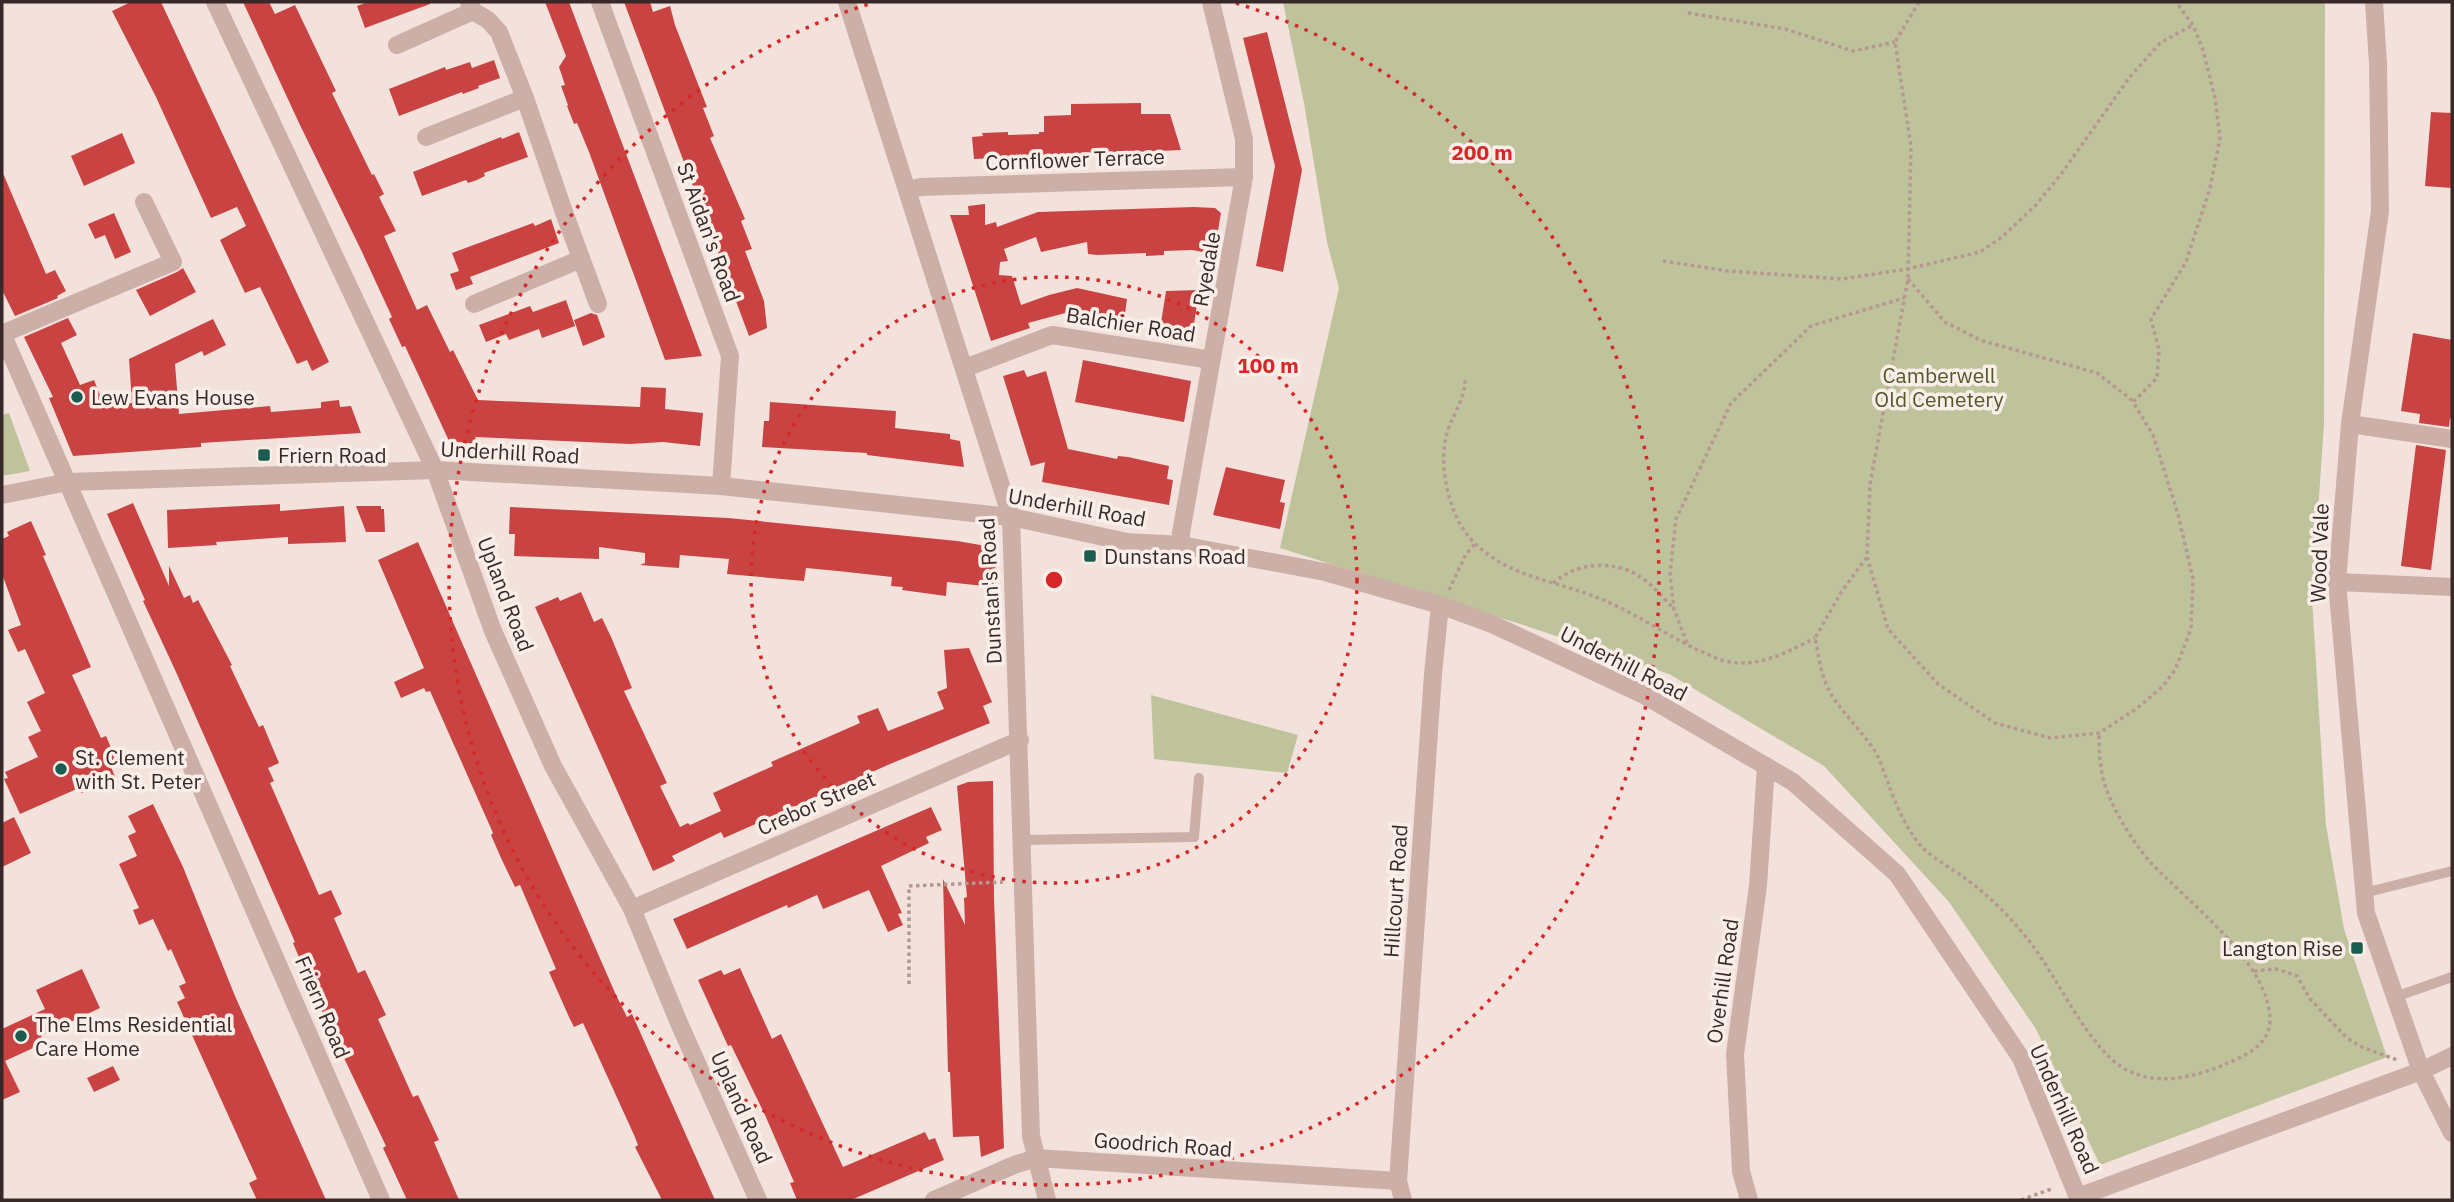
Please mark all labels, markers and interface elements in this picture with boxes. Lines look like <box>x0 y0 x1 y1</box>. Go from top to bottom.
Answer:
text: 200 m <box>1451 138 1513 166</box>
street label: Cornflower Terrace <box>985 142 1165 176</box>
street label: St Aidan's Road <box>671 158 747 306</box>
street label: Ryedale <box>1186 229 1226 309</box>
street label: Balchier Road <box>1064 300 1198 348</box>
text: 100 m <box>1237 351 1299 379</box>
park label: Camberwell Old Cemetery <box>1874 361 2004 413</box>
place label: Lew Evans House <box>91 383 255 411</box>
marker: Lew Evans House <box>69 389 85 405</box>
street label: Underhill Road <box>440 434 580 470</box>
place label: Friern Road <box>278 441 387 469</box>
marker: Friern Road <box>256 447 272 463</box>
street label: Underhill Road <box>1006 481 1148 533</box>
street label: Wood Vale <box>2303 503 2335 603</box>
street label: Dunstan's Road <box>972 517 1008 665</box>
street label: Upland Road <box>471 533 541 655</box>
place label: Dunstans Road <box>1104 542 1246 570</box>
marker: Dunstans Road <box>1082 548 1098 564</box>
centre of rings <box>1042 568 1066 592</box>
street label: Underhill Road <box>1556 619 1692 707</box>
place label: St. Clement with St. Peter <box>75 743 202 795</box>
marker: St. Clement with St. Peter <box>53 761 69 777</box>
street label: Crebor Street <box>753 765 879 841</box>
street label: Hillcourt Road <box>1376 823 1414 959</box>
street label: Overhill Road <box>1699 917 1745 1045</box>
place label: Langton Rise <box>2222 934 2343 962</box>
marker: Langton Rise <box>2349 940 2365 956</box>
street label: Friern Road <box>289 952 357 1062</box>
place label: The Elms Residential Care Home <box>35 1010 232 1062</box>
marker: The Elms Residential Care Home <box>13 1028 29 1044</box>
street label: Underhill Road <box>2024 1040 2106 1178</box>
street label: Upland Road <box>705 1046 779 1168</box>
street label: Goodrich Road <box>1093 1125 1233 1163</box>

